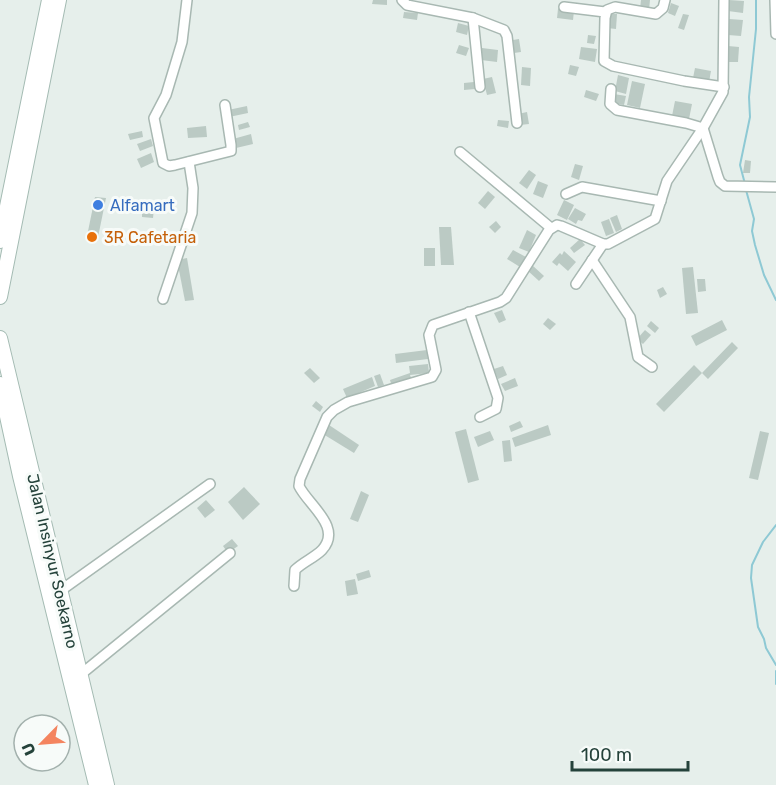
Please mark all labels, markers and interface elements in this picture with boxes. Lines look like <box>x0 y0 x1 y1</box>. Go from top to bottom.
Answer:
place label: Alfamart <box>110 196 175 215</box>
marker: Alfamart <box>91 198 105 212</box>
place label: 3R Cafetaria <box>104 228 196 247</box>
marker: 3R Cafetaria <box>85 230 99 244</box>
street label: Jalan Insinyur Soekarno <box>23 472 82 650</box>
north arrow <box>12 713 72 773</box>
scale bar <box>572 734 688 772</box>
text: U <box>18 740 40 758</box>
text: 100 m <box>581 744 632 766</box>

